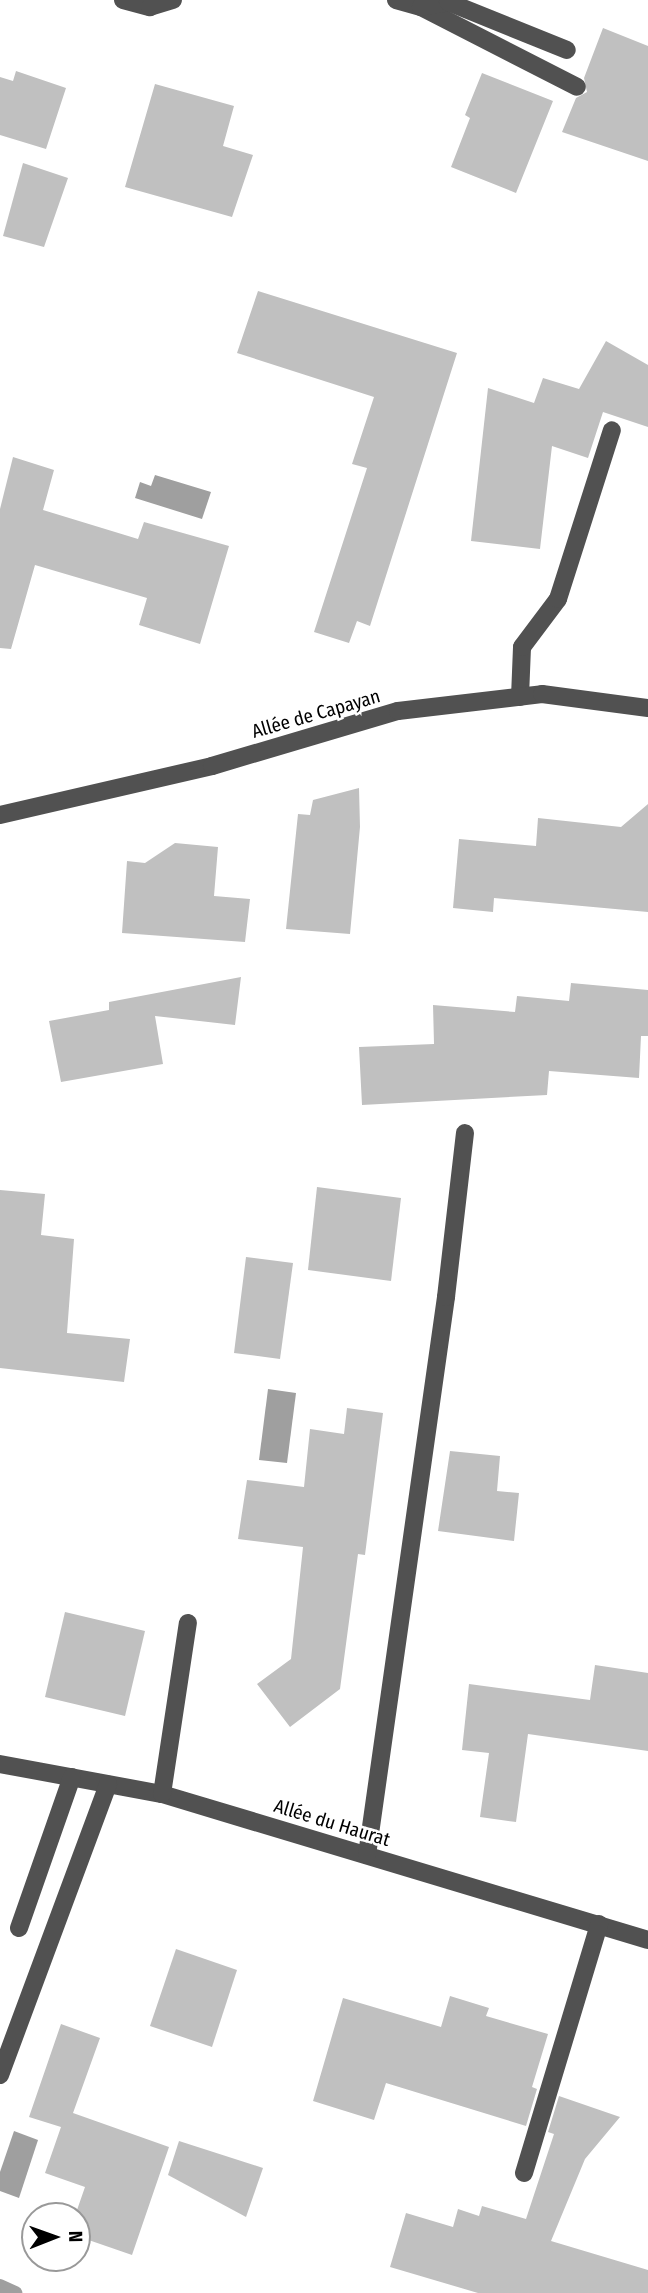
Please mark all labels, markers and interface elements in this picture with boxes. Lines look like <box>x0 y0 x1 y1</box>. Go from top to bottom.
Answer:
street label: Allée de Capayan <box>249 685 383 743</box>
street label: Allée du Haurat <box>271 1795 393 1851</box>
north arrow <box>21 2202 91 2272</box>
text: N <box>64 2231 87 2243</box>

